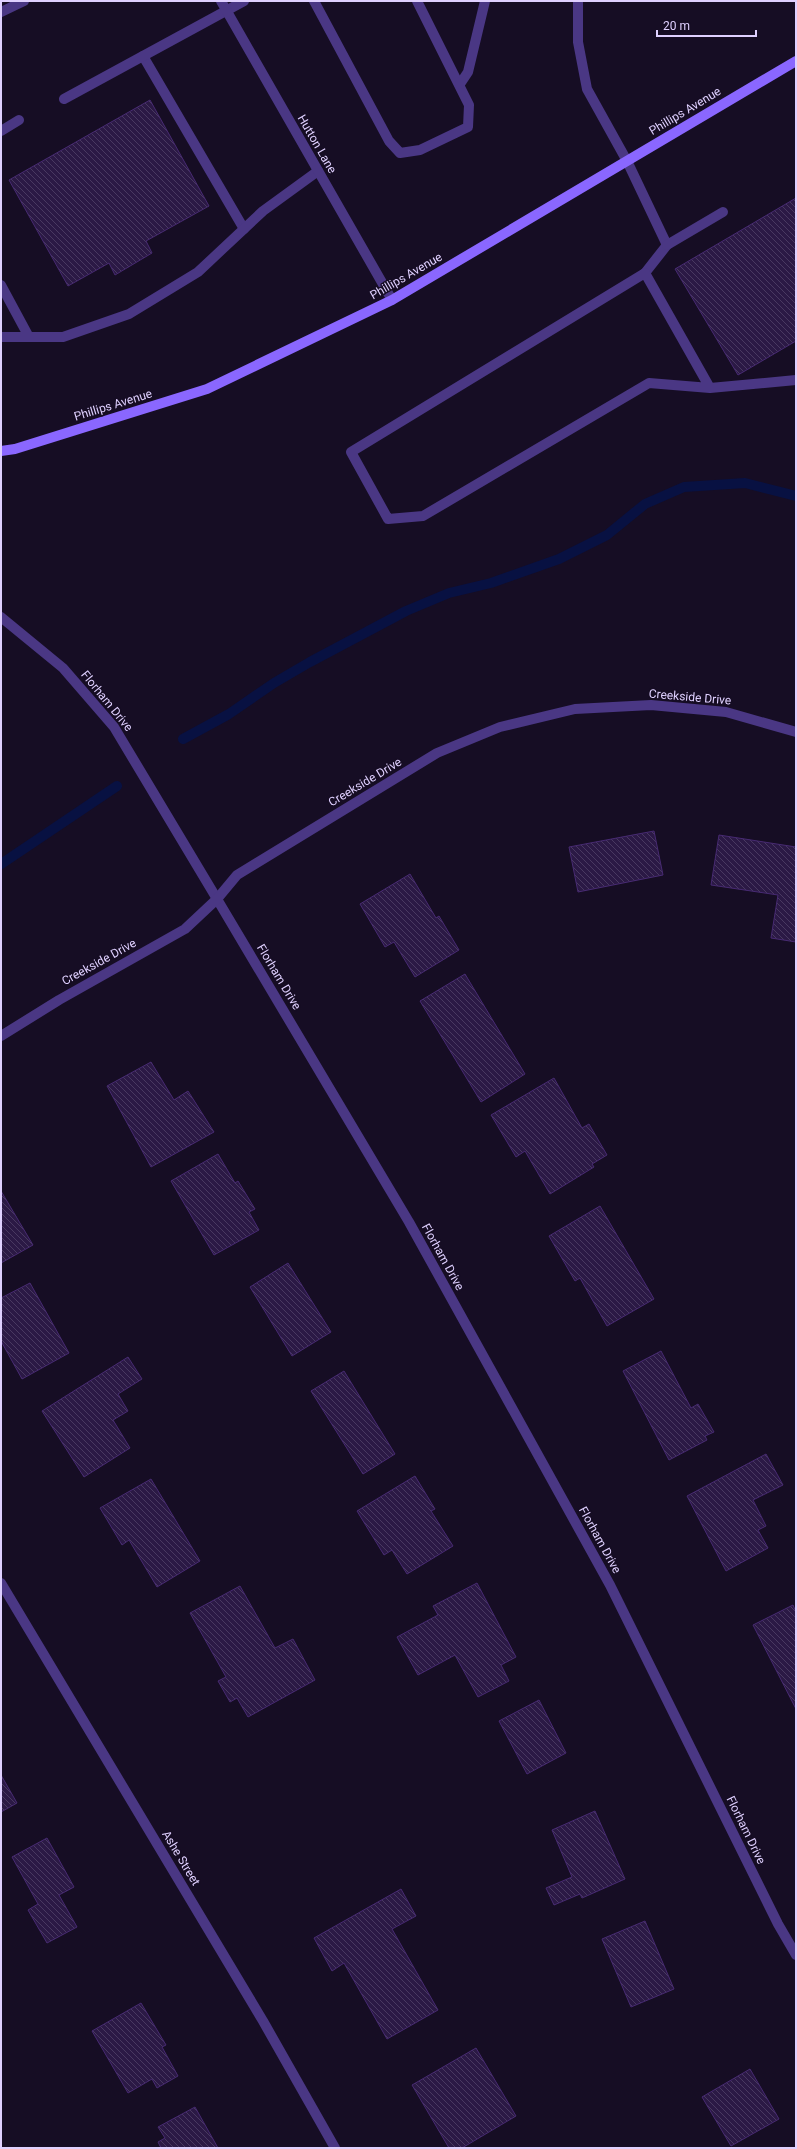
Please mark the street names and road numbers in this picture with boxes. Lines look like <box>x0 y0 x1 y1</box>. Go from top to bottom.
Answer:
street label: Phillips Avenue <box>647 84 723 138</box>
street label: Hutton Lane <box>295 112 339 176</box>
street label: Phillips Avenue <box>367 250 445 302</box>
street label: Phillips Avenue <box>72 386 154 424</box>
street label: Florham Drive <box>78 668 136 734</box>
street label: Creekside Drive <box>648 686 732 708</box>
street label: Creekside Drive <box>326 755 404 809</box>
street label: Creekside Drive <box>59 936 139 988</box>
street label: Florham Drive <box>254 942 304 1012</box>
street label: Florham Drive <box>419 1221 467 1293</box>
street label: Florham Drive <box>576 1504 624 1576</box>
street label: Florham Drive <box>723 1794 769 1866</box>
street label: Ashe Street <box>159 1828 203 1888</box>

